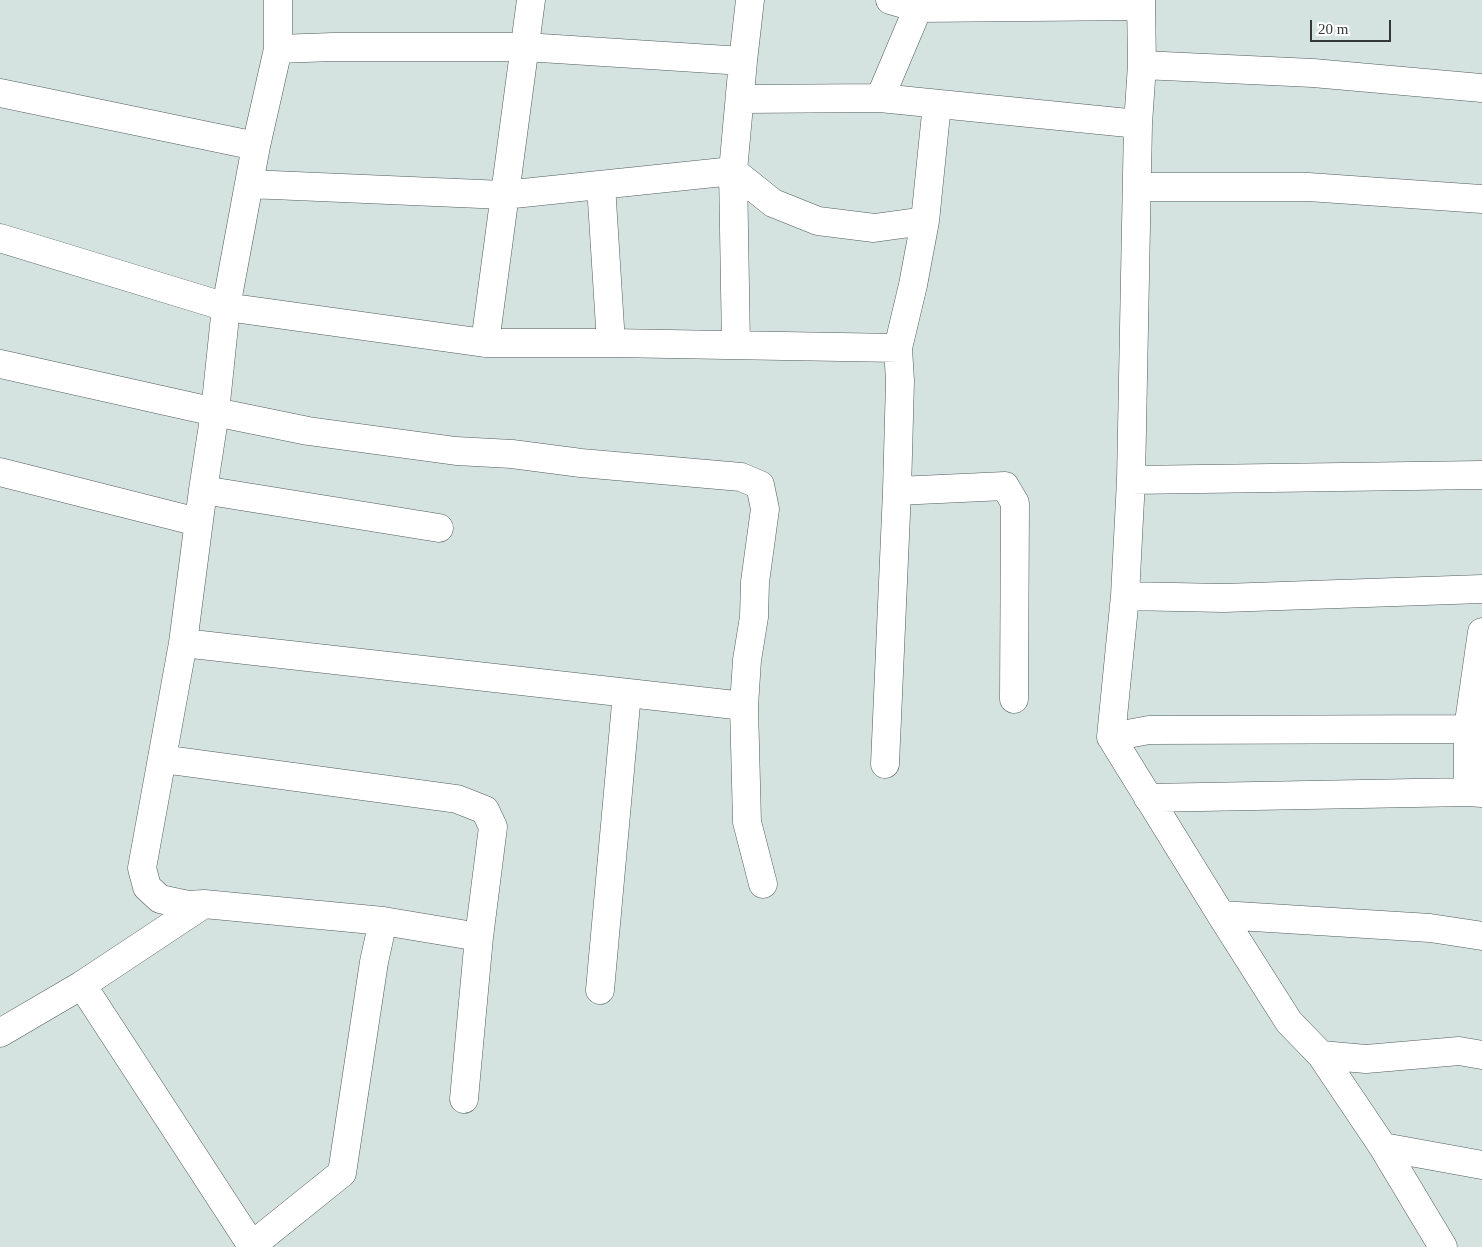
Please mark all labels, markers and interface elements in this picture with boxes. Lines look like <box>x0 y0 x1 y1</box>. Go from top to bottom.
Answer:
scale bar <box>1312 10 1393 42</box>
text: 20 m <box>1318 21 1348 37</box>

